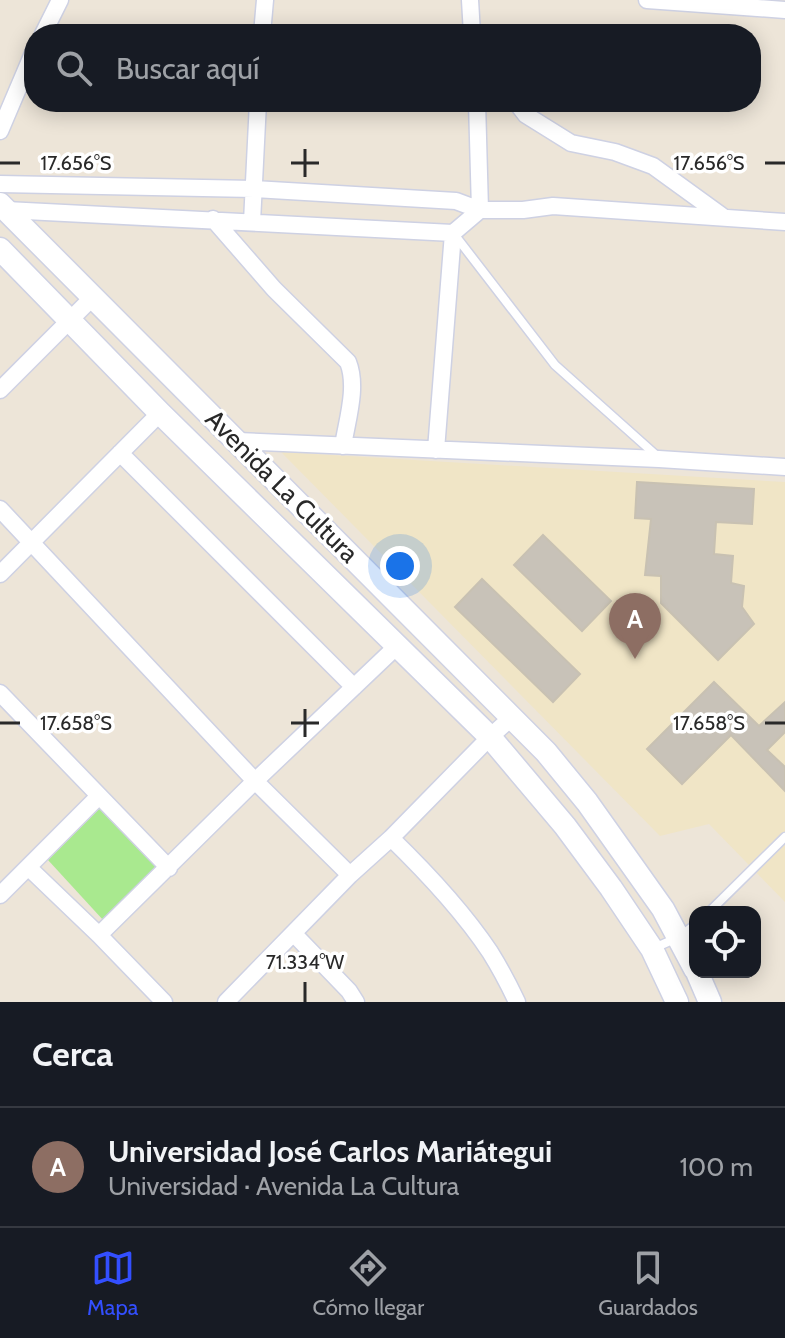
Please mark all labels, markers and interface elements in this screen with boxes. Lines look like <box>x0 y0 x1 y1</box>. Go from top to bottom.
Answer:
search box <box>24 24 761 112</box>
icon: search <box>52 46 96 90</box>
text: Buscar aquí <box>116 50 259 87</box>
text: 17.656°S <box>41 151 112 175</box>
text: 17.656°S <box>674 151 745 175</box>
street label: Avenida La Cultura <box>199 403 366 570</box>
your location <box>380 546 420 586</box>
pin: A <box>609 593 661 659</box>
text: 17.658°S <box>40 711 112 735</box>
text: 17.658°S <box>673 711 745 735</box>
map controls <box>689 906 761 978</box>
button: locate <box>689 906 761 978</box>
text: 71.334°W <box>266 950 344 974</box>
text: Cerca <box>32 1033 113 1075</box>
text: Universidad José Carlos Mariátegui <box>108 1133 552 1170</box>
text: A <box>50 1151 66 1183</box>
text: 100 m <box>680 1151 753 1183</box>
text: Universidad · Avenida La Cultura <box>108 1170 459 1202</box>
tab: Mapa <box>87 1246 138 1321</box>
tab: Cómo llegar <box>312 1246 424 1321</box>
tab: Guardados <box>598 1246 698 1321</box>

